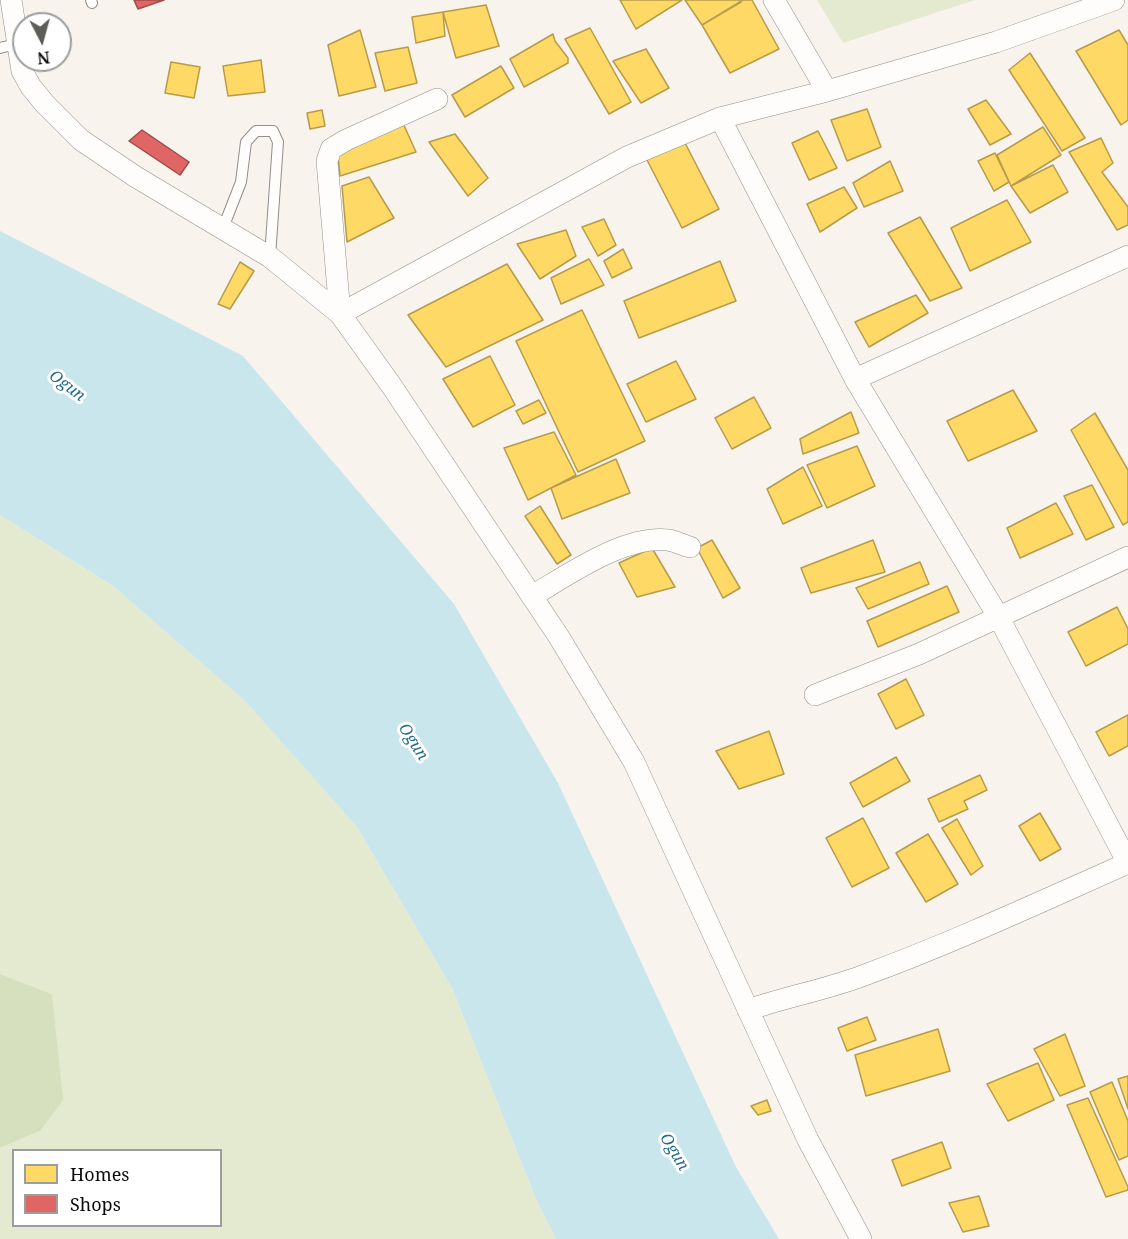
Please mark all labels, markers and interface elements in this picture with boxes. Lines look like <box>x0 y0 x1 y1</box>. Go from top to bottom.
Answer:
north arrow <box>12 12 72 72</box>
text: N <box>36 46 51 70</box>
water label: Ogun <box>45 366 89 406</box>
water label: Ogun <box>394 720 432 764</box>
water label: Ogun <box>655 1130 693 1174</box>
legend <box>12 1149 222 1227</box>
text: Homes <box>70 1162 129 1186</box>
text: Shops <box>70 1192 121 1216</box>

